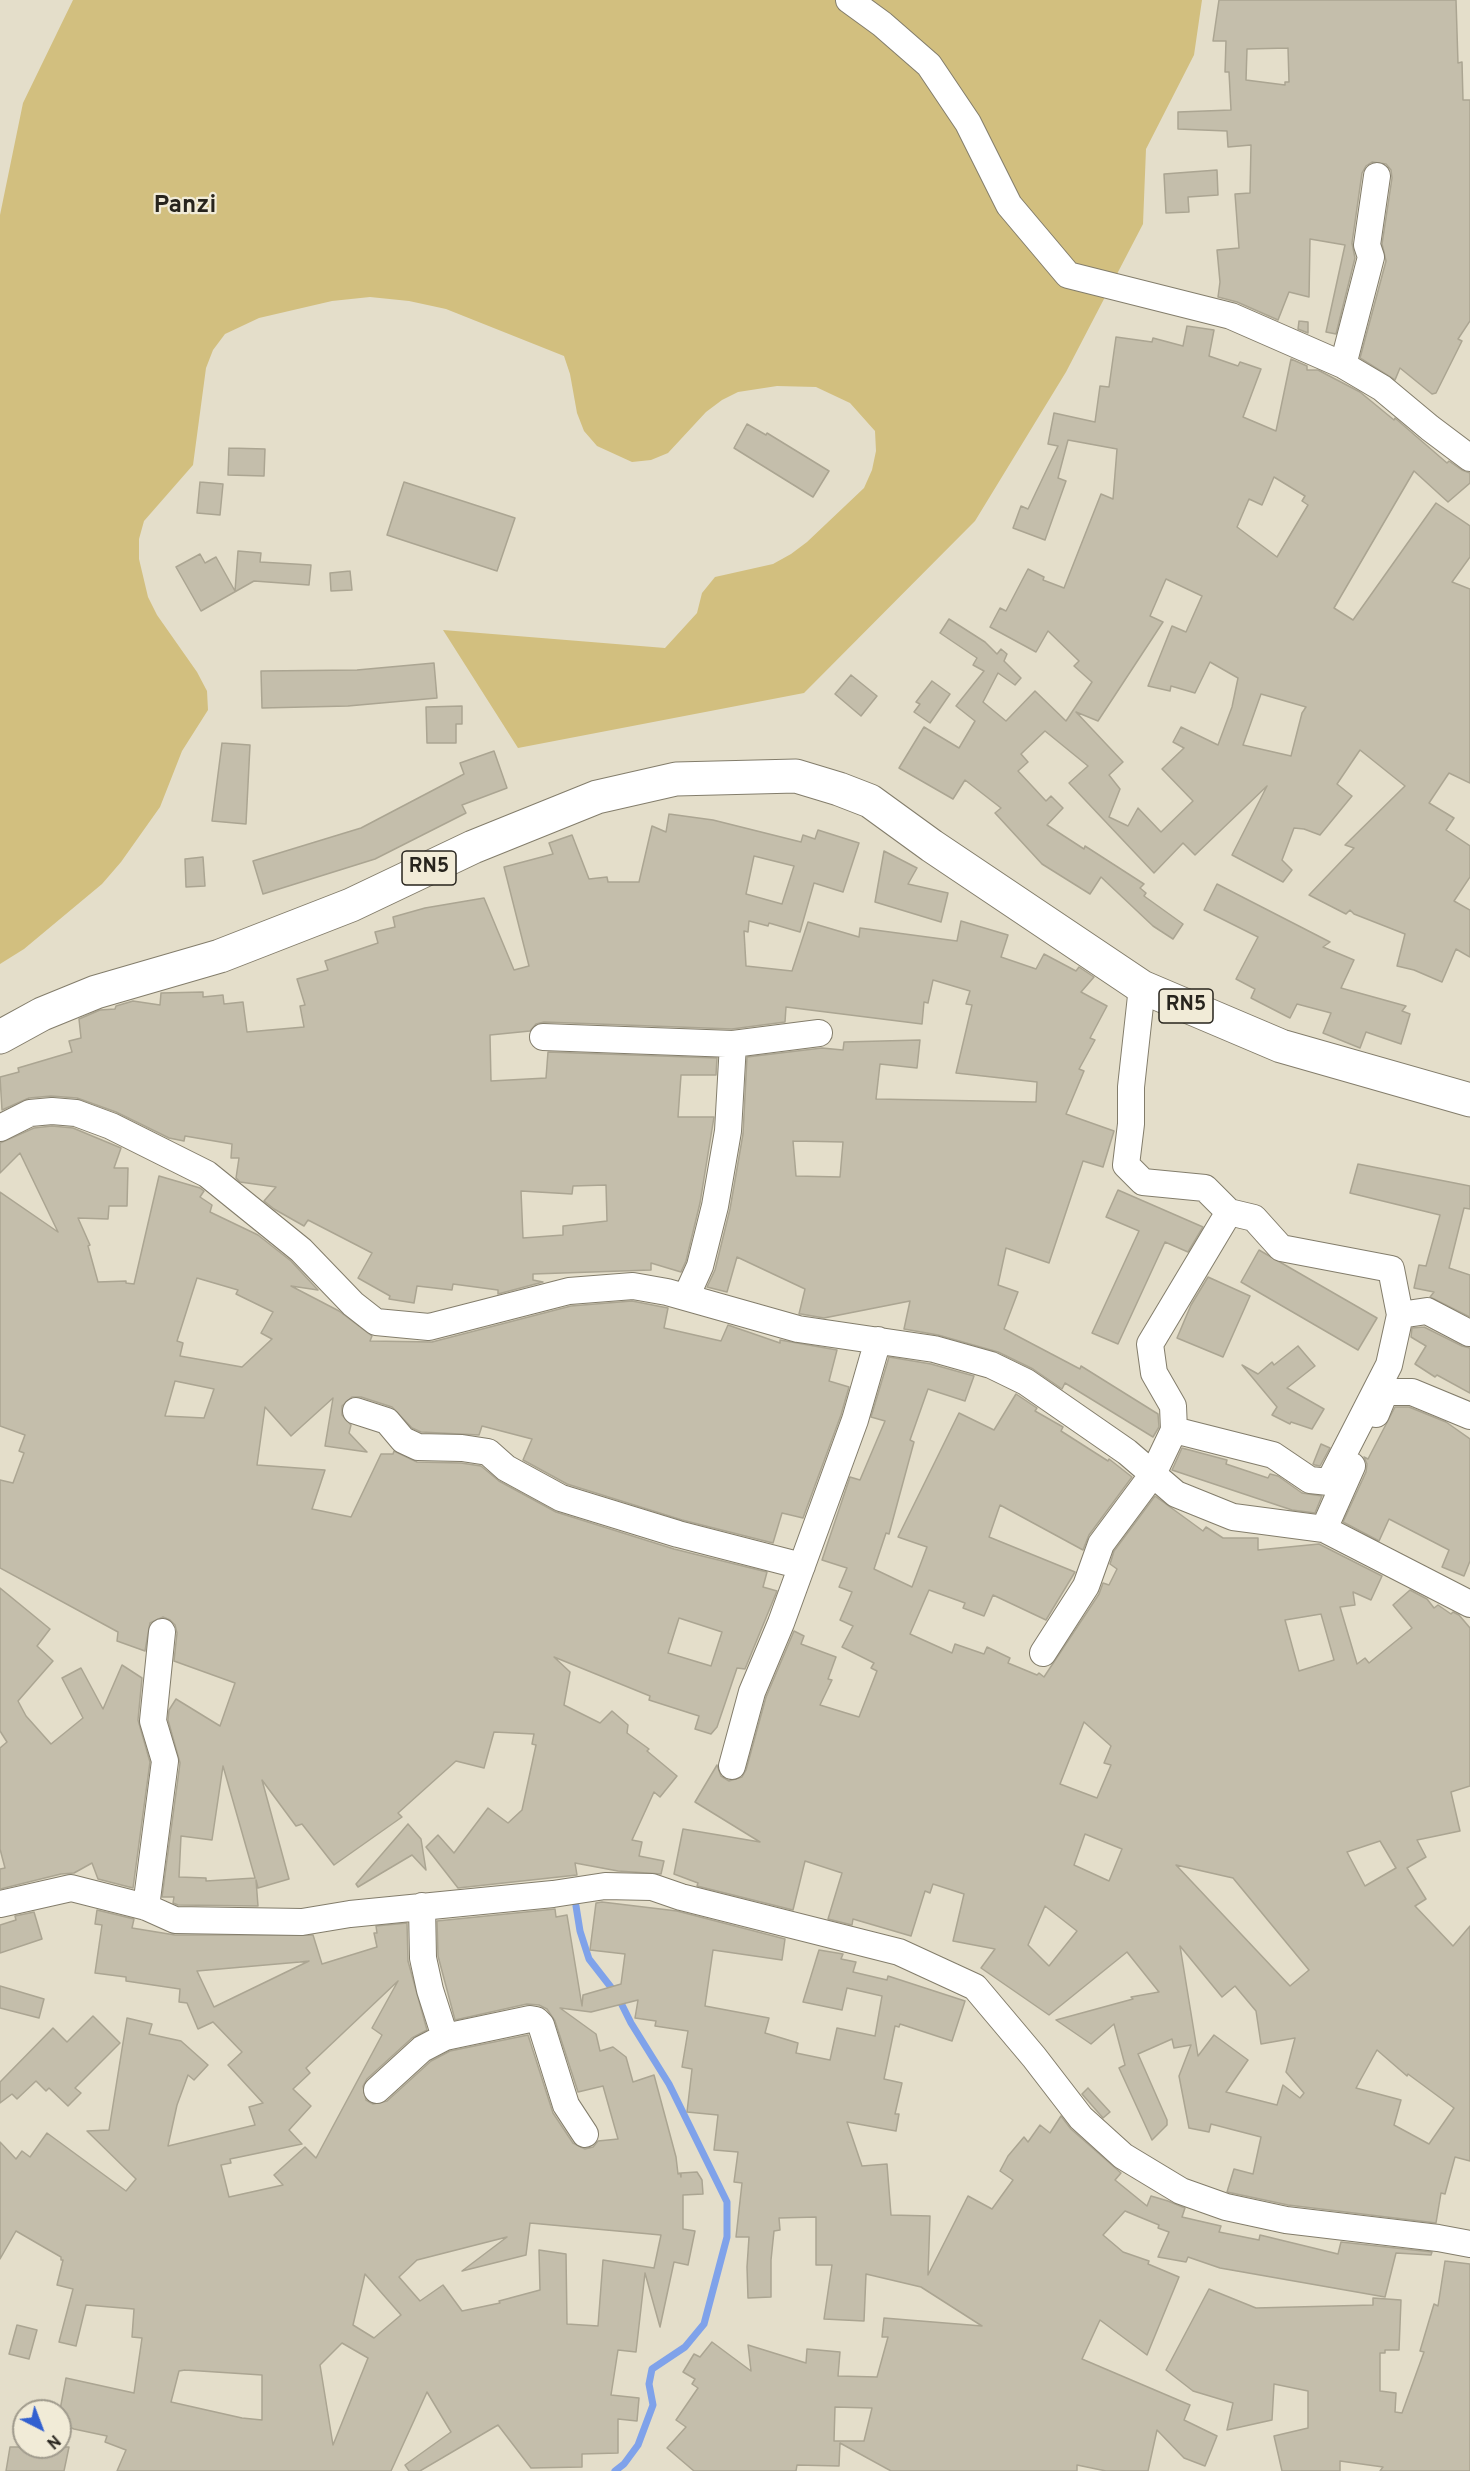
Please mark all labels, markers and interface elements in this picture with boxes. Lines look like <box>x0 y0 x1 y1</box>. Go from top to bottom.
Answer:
district label: Panzi <box>154 193 216 221</box>
road number: RN5 <box>402 851 456 885</box>
road number: RN5 <box>1159 989 1213 1023</box>
north arrow <box>12 2399 72 2459</box>
text: N <box>42 2430 64 2452</box>

